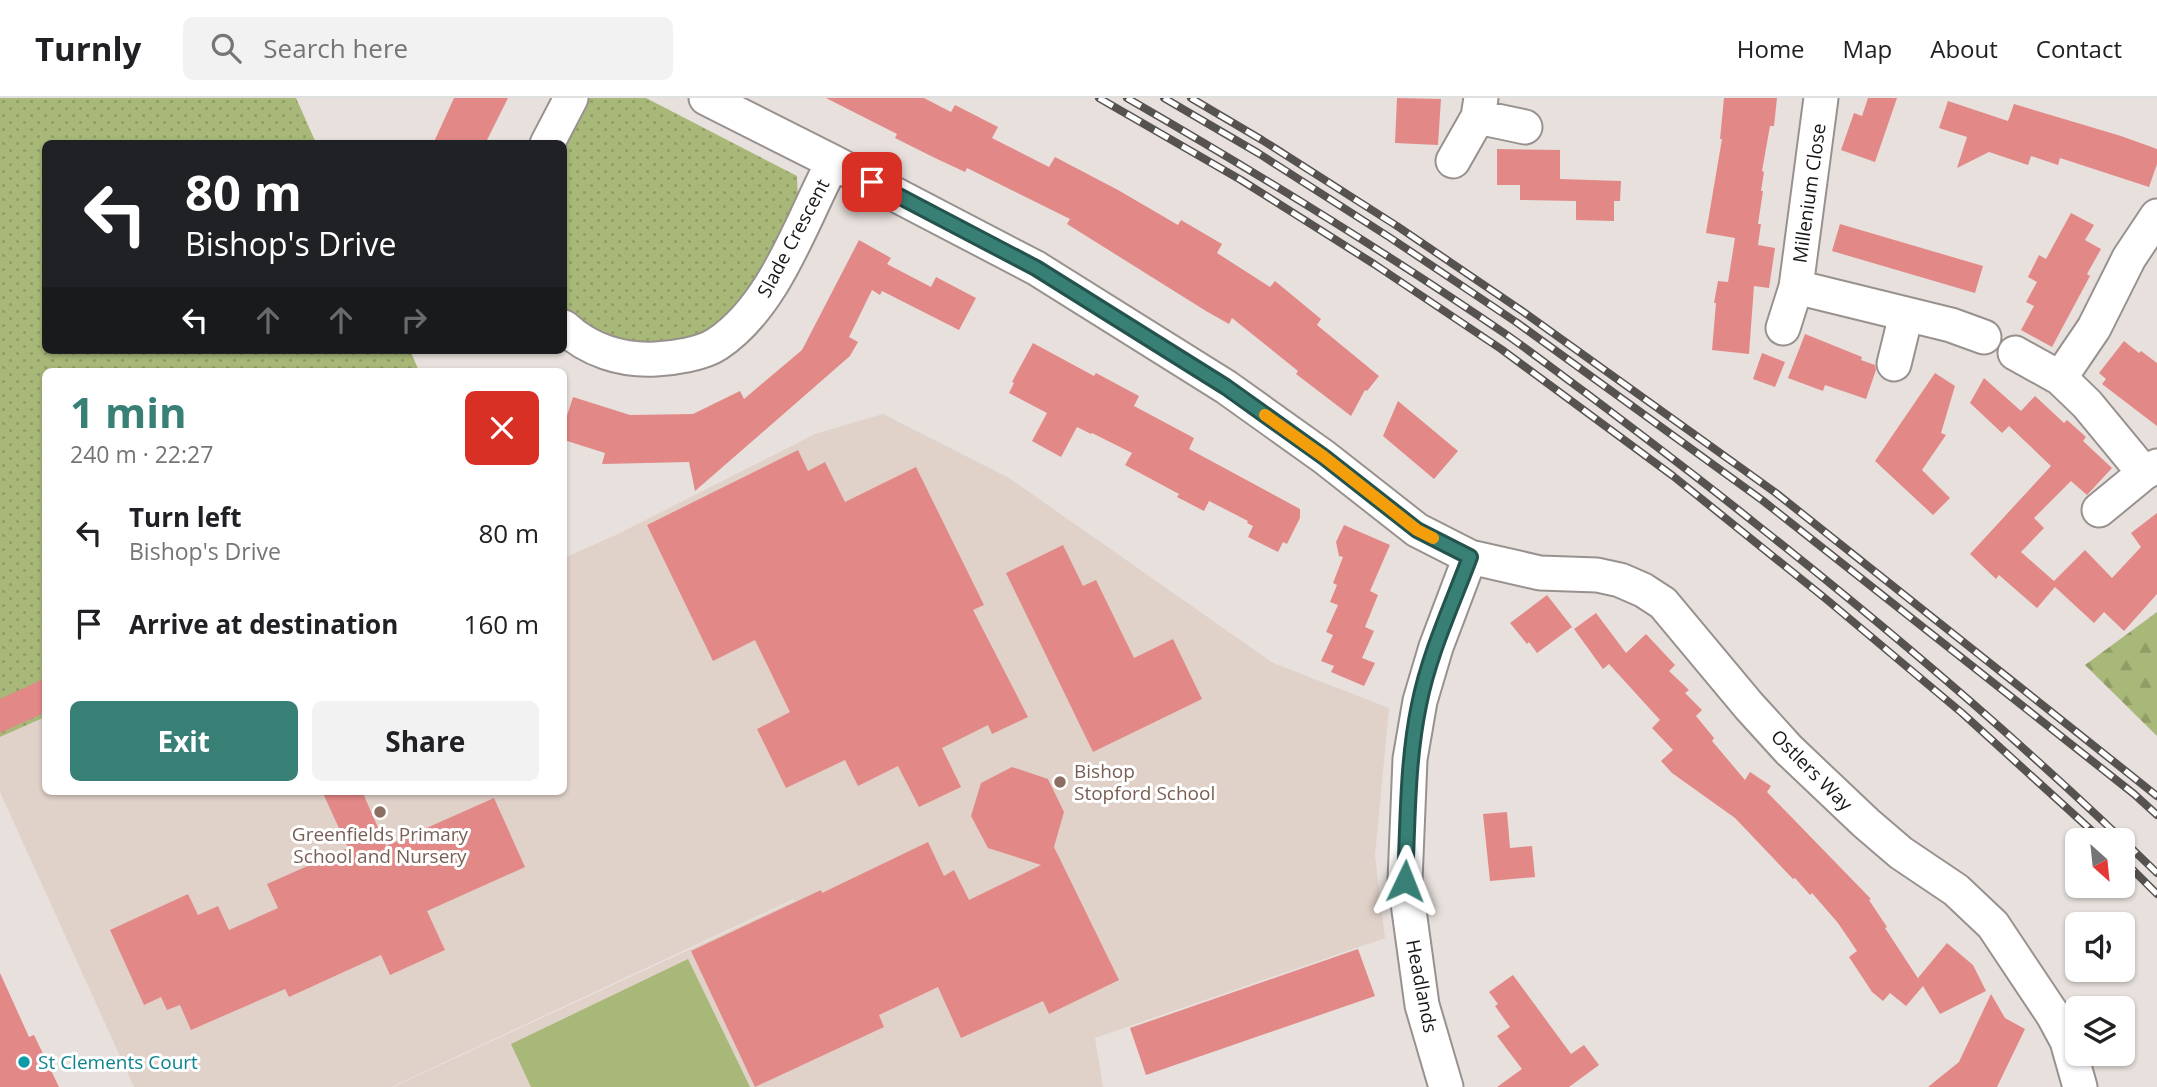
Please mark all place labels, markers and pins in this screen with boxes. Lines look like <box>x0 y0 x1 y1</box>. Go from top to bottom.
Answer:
pin <box>842 152 902 212</box>
place label: Bishop Stopford School <box>1074 758 1215 806</box>
marker: Bishop Stopford School <box>1052 774 1068 790</box>
marker: Greenfields Primary School and Nursery <box>372 804 388 820</box>
place label: Greenfields Primary School and Nursery <box>292 821 469 869</box>
place label: St Clements Court <box>38 1049 198 1075</box>
marker: St Clements Court <box>16 1054 32 1070</box>

